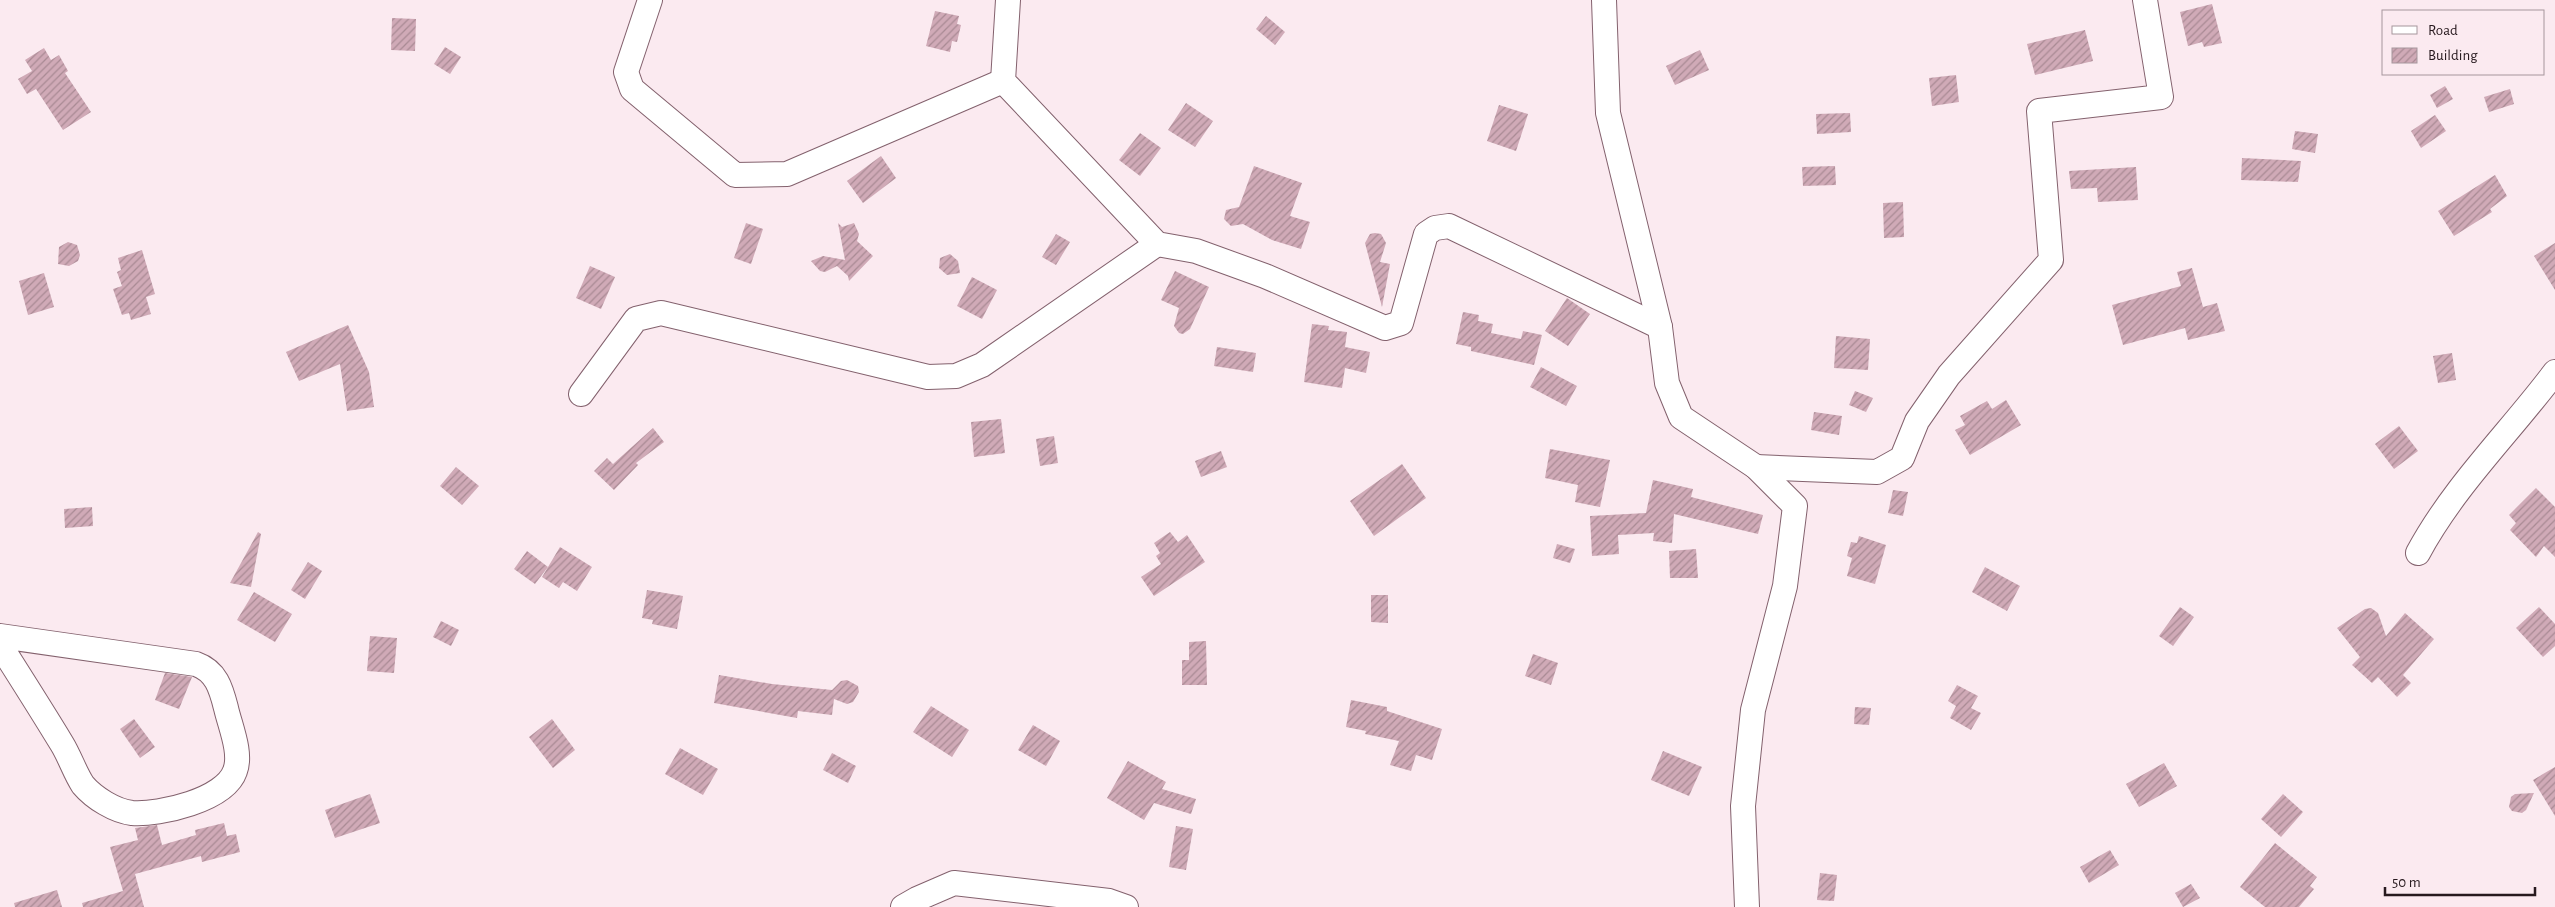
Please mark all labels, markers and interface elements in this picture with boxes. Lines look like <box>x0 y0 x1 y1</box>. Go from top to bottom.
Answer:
legend <box>2382 10 2545 75</box>
text: Road <box>2428 23 2458 38</box>
text: Building <box>2428 48 2478 63</box>
scale bar <box>2385 864 2535 896</box>
text: 50 m <box>2392 875 2421 890</box>

